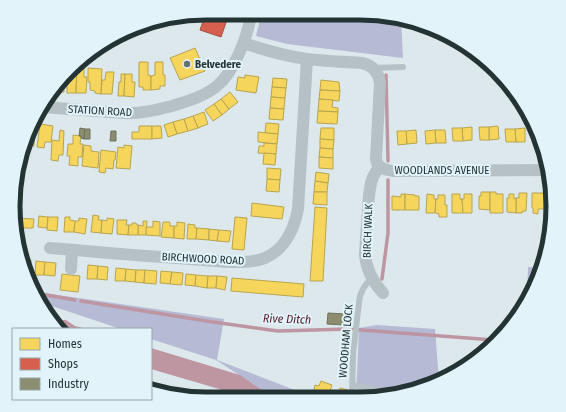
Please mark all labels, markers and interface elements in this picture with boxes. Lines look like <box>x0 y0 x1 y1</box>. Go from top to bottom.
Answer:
place label: Belvedere <box>195 58 242 71</box>
marker: Belvedere <box>182 59 192 69</box>
street label: STATION ROAD <box>68 103 132 119</box>
street label: WOODLANDS AVENUE <box>395 164 489 177</box>
street label: BIRCH WALK <box>361 203 375 258</box>
street label: BIRCHWOOD ROAD <box>161 250 245 268</box>
street label: WOODHAM LOCK <box>336 303 356 378</box>
water label: Rive Ditch <box>263 311 311 327</box>
legend <box>12 328 152 400</box>
text: Homes <box>48 337 82 351</box>
text: Shops <box>48 357 78 371</box>
text: Industry <box>48 377 89 391</box>

